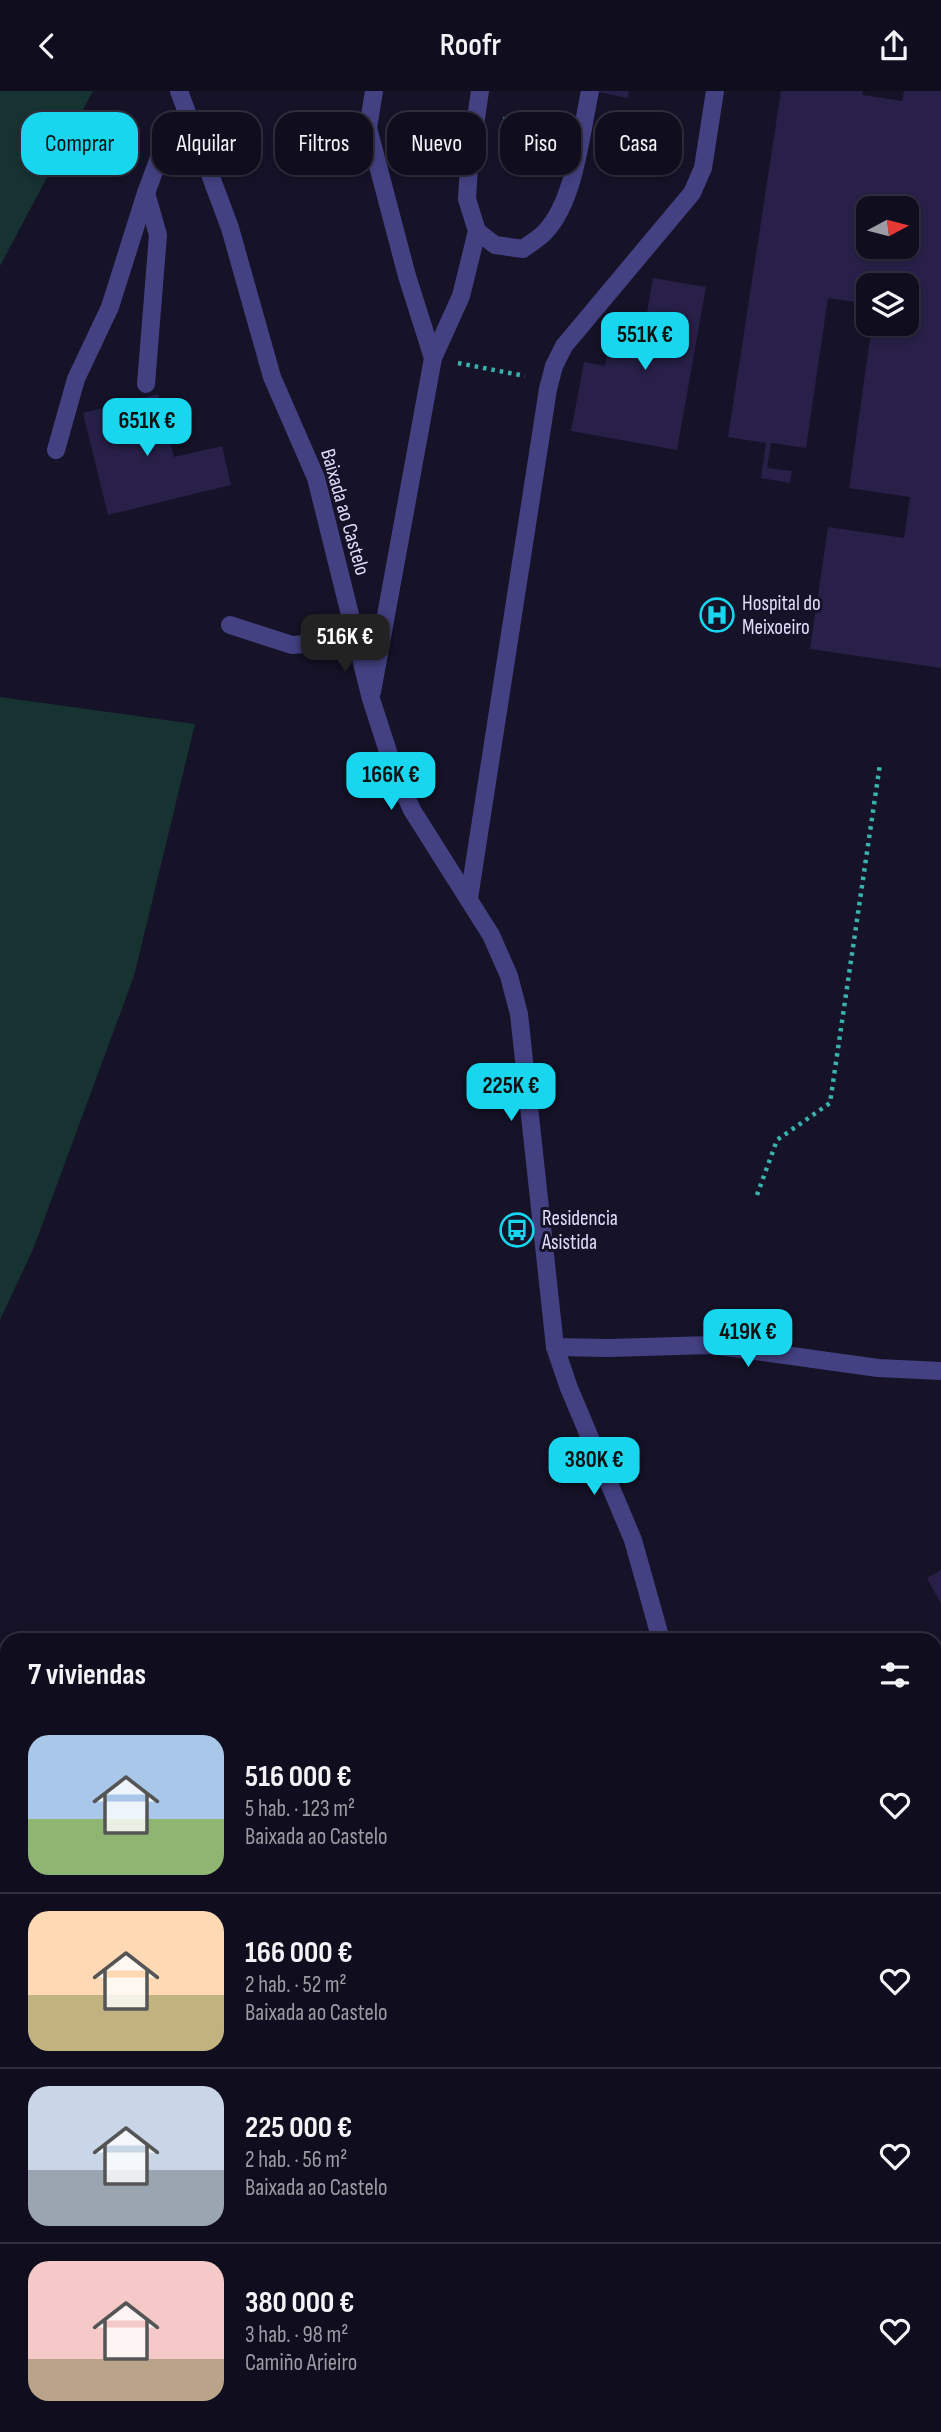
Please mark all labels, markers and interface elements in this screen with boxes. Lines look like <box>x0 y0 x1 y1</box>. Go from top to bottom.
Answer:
text: Roofr <box>440 26 501 65</box>
icon: back <box>28 27 66 65</box>
icon: share <box>875 27 913 65</box>
chip: Comprar <box>21 112 138 175</box>
chip: Alquilar <box>152 112 261 175</box>
chip: Filtros <box>275 112 373 175</box>
chip: Nuevo <box>387 112 486 175</box>
chip: Piso <box>500 112 581 175</box>
chip: Casa <box>595 112 682 175</box>
north arrow <box>856 196 919 259</box>
map controls <box>856 196 919 336</box>
button: layers <box>856 273 919 336</box>
pin: 551K € <box>588 313 702 372</box>
text: 551K € <box>617 321 673 349</box>
pin: 651K € <box>90 399 204 458</box>
text: 651K € <box>119 407 175 435</box>
street label: Baixada ao Castelo <box>315 446 375 578</box>
place label: Hospital do Meixoeiro <box>742 591 821 640</box>
hospital icon: Hospital do Meixoeiro <box>698 596 736 634</box>
pin: 516K € <box>288 615 402 674</box>
text: 516K € <box>317 623 373 651</box>
pin: 166K € <box>334 753 448 812</box>
text: 166K € <box>362 761 420 789</box>
pin: 225K € <box>454 1063 568 1123</box>
text: 225K € <box>483 1072 539 1100</box>
place label: Residencia Asistida <box>541 1206 618 1255</box>
bus stop icon: Residencia Asistida <box>498 1211 536 1249</box>
pin: 419K € <box>691 1309 805 1369</box>
text: 419K € <box>719 1318 777 1346</box>
pin: 380K € <box>537 1437 651 1497</box>
text: 380K € <box>565 1446 623 1474</box>
icon: filters <box>876 1656 914 1694</box>
text: 7 viviendas <box>28 1657 146 1693</box>
text: 516 000 € <box>245 1759 352 1795</box>
icon: home <box>84 1763 168 1847</box>
icon: heart <box>876 1786 914 1824</box>
text: 5 hab. · 123 m² <box>245 1795 355 1823</box>
text: Baixada ao Castelo <box>245 1823 388 1851</box>
text: 166 000 € <box>245 1935 353 1971</box>
icon: home <box>84 1939 168 2023</box>
icon: heart <box>876 1962 914 2000</box>
text: 2 hab. · 52 m² <box>245 1971 347 1999</box>
text: Baixada ao Castelo <box>245 1999 388 2027</box>
text: 225 000 € <box>245 2110 352 2146</box>
icon: home <box>84 2114 168 2198</box>
icon: heart <box>876 2137 914 2175</box>
text: 2 hab. · 56 m² <box>245 2146 347 2174</box>
text: Baixada ao Castelo <box>245 2174 388 2202</box>
text: 380 000 € <box>245 2285 354 2321</box>
icon: home <box>84 2289 168 2373</box>
icon: heart <box>876 2312 914 2350</box>
text: 3 hab. · 98 m² <box>245 2321 348 2349</box>
text: Camiño Arieiro <box>245 2349 357 2377</box>

